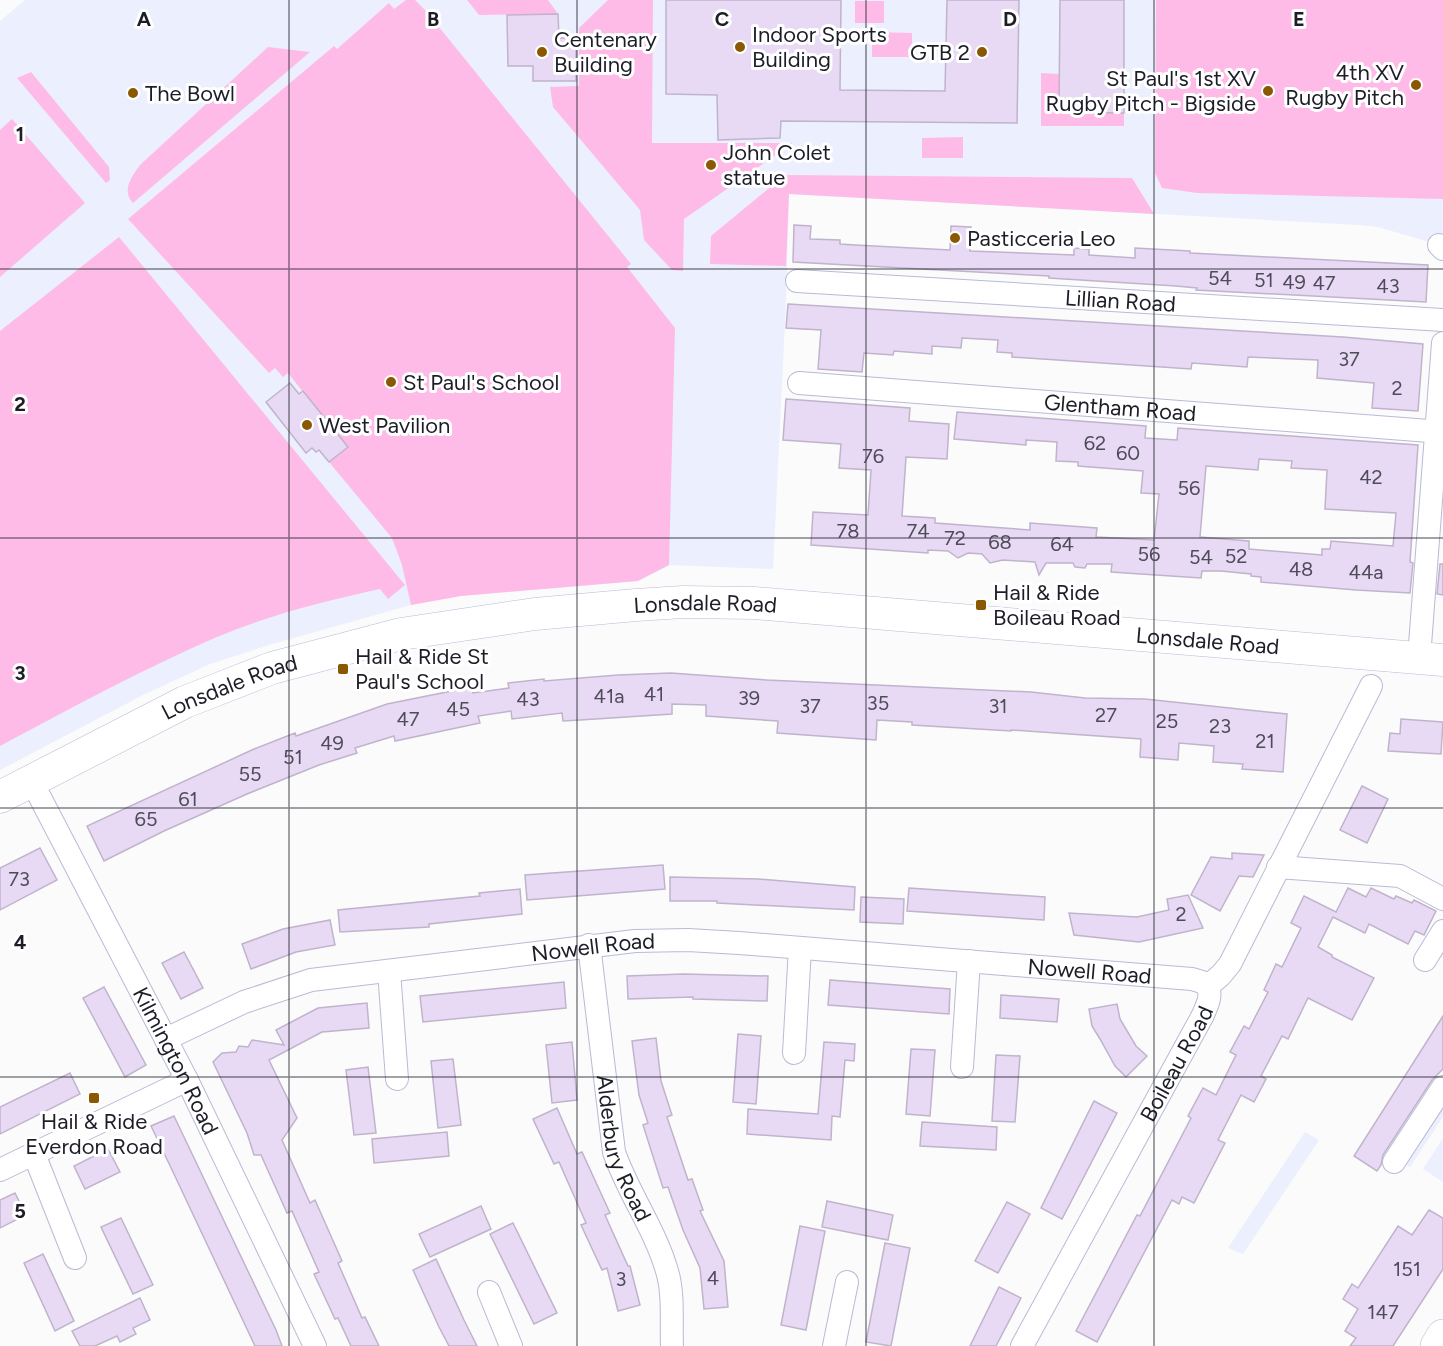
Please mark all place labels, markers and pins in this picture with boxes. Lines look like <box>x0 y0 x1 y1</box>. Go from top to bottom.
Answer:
place label: Indoor Sports Building <box>752 21 887 73</box>
place label: Centenary Building <box>554 26 657 78</box>
place label: GTB 2 <box>910 39 970 66</box>
marker: Indoor Sports Building <box>733 40 747 54</box>
marker: Centenary Building <box>535 45 549 59</box>
marker: GTB 2 <box>975 45 989 59</box>
place label: 4th XV Rugby Pitch <box>1285 59 1405 111</box>
place label: St Paul's 1st XV Rugby Pitch - Bigside <box>1045 65 1257 117</box>
marker: 4th XV Rugby Pitch <box>1409 78 1423 92</box>
place label: The Bowl <box>145 80 235 107</box>
marker: St Paul's 1st XV Rugby Pitch - Bigside <box>1261 84 1275 98</box>
marker: The Bowl <box>126 86 140 100</box>
place label: John Colet statue <box>723 139 831 191</box>
marker: John Colet statue <box>704 158 718 172</box>
place label: Pasticceria Leo <box>967 225 1116 252</box>
marker: Pasticceria Leo <box>948 231 962 245</box>
place label: St Paul's School <box>403 369 559 396</box>
marker: St Paul's School <box>384 375 398 389</box>
place label: West Pavilion <box>319 412 450 439</box>
marker: West Pavilion <box>300 418 314 432</box>
place label: Hail & Ride Boileau Road <box>993 579 1121 631</box>
marker: Hail & Ride Boileau Road <box>974 598 988 612</box>
place label: Hail & Ride St Paul's School <box>355 643 489 695</box>
marker: Hail & Ride St Paul's School <box>336 662 350 676</box>
marker: Hail & Ride Everdon Road <box>87 1091 101 1105</box>
place label: Hail & Ride Everdon Road <box>25 1108 163 1160</box>

